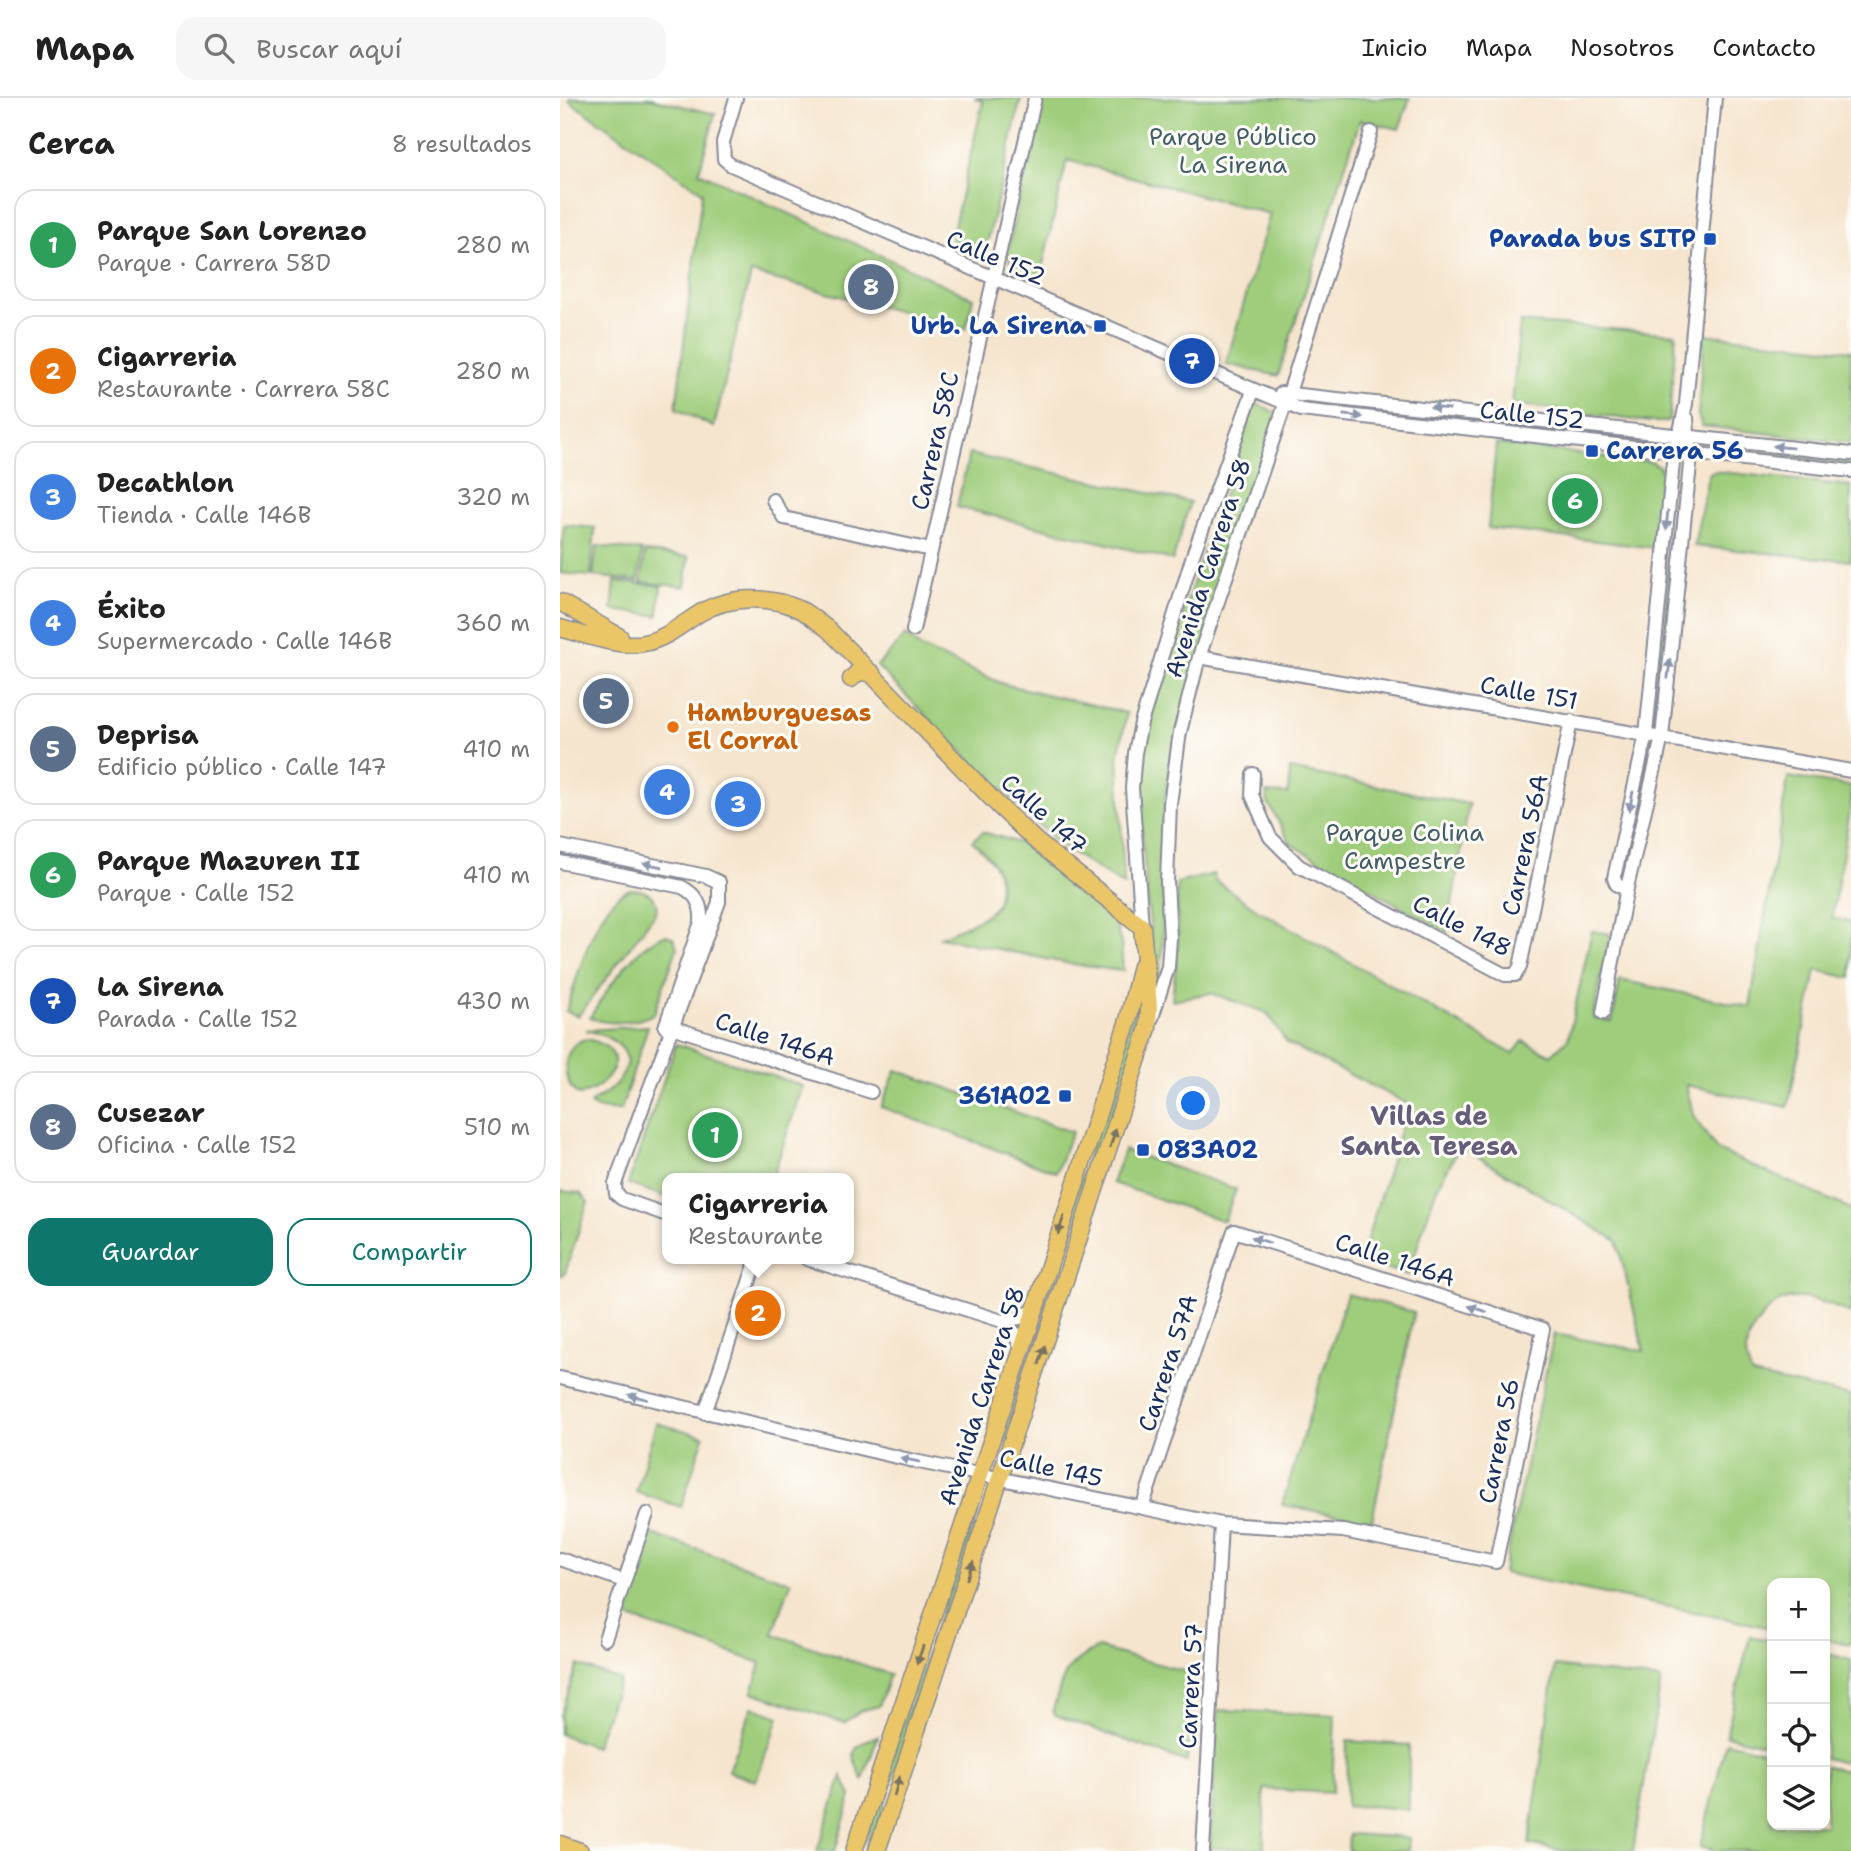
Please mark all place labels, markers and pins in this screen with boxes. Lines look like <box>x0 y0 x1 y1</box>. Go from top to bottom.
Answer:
place label: Parada bus SITP <box>1489 223 1696 255</box>
marker: Parada bus SITP <box>1702 231 1718 247</box>
pin: 8 <box>848 261 894 313</box>
place label: Urb. La Sirena <box>910 310 1087 342</box>
marker: Urb. La Sirena <box>1092 318 1108 334</box>
pin: 7 <box>1169 335 1215 387</box>
place label: Carrera 56 <box>1606 435 1744 467</box>
marker: Carrera 56 <box>1584 443 1600 459</box>
pin: 6 <box>1552 475 1598 527</box>
pin: 5 <box>583 675 629 727</box>
place label: Hamburguesas El Corral <box>687 697 871 757</box>
marker: Hamburguesas El Corral <box>665 719 681 735</box>
pin: 4 <box>644 766 690 818</box>
pin: 3 <box>715 778 761 830</box>
place label: 361A02 <box>958 1080 1051 1112</box>
marker: 361A02 <box>1057 1088 1073 1104</box>
pin: 1 <box>692 1109 738 1161</box>
place label: 083A02 <box>1157 1134 1258 1166</box>
marker: 083A02 <box>1135 1142 1151 1158</box>
pin: 2 <box>735 1287 781 1339</box>

